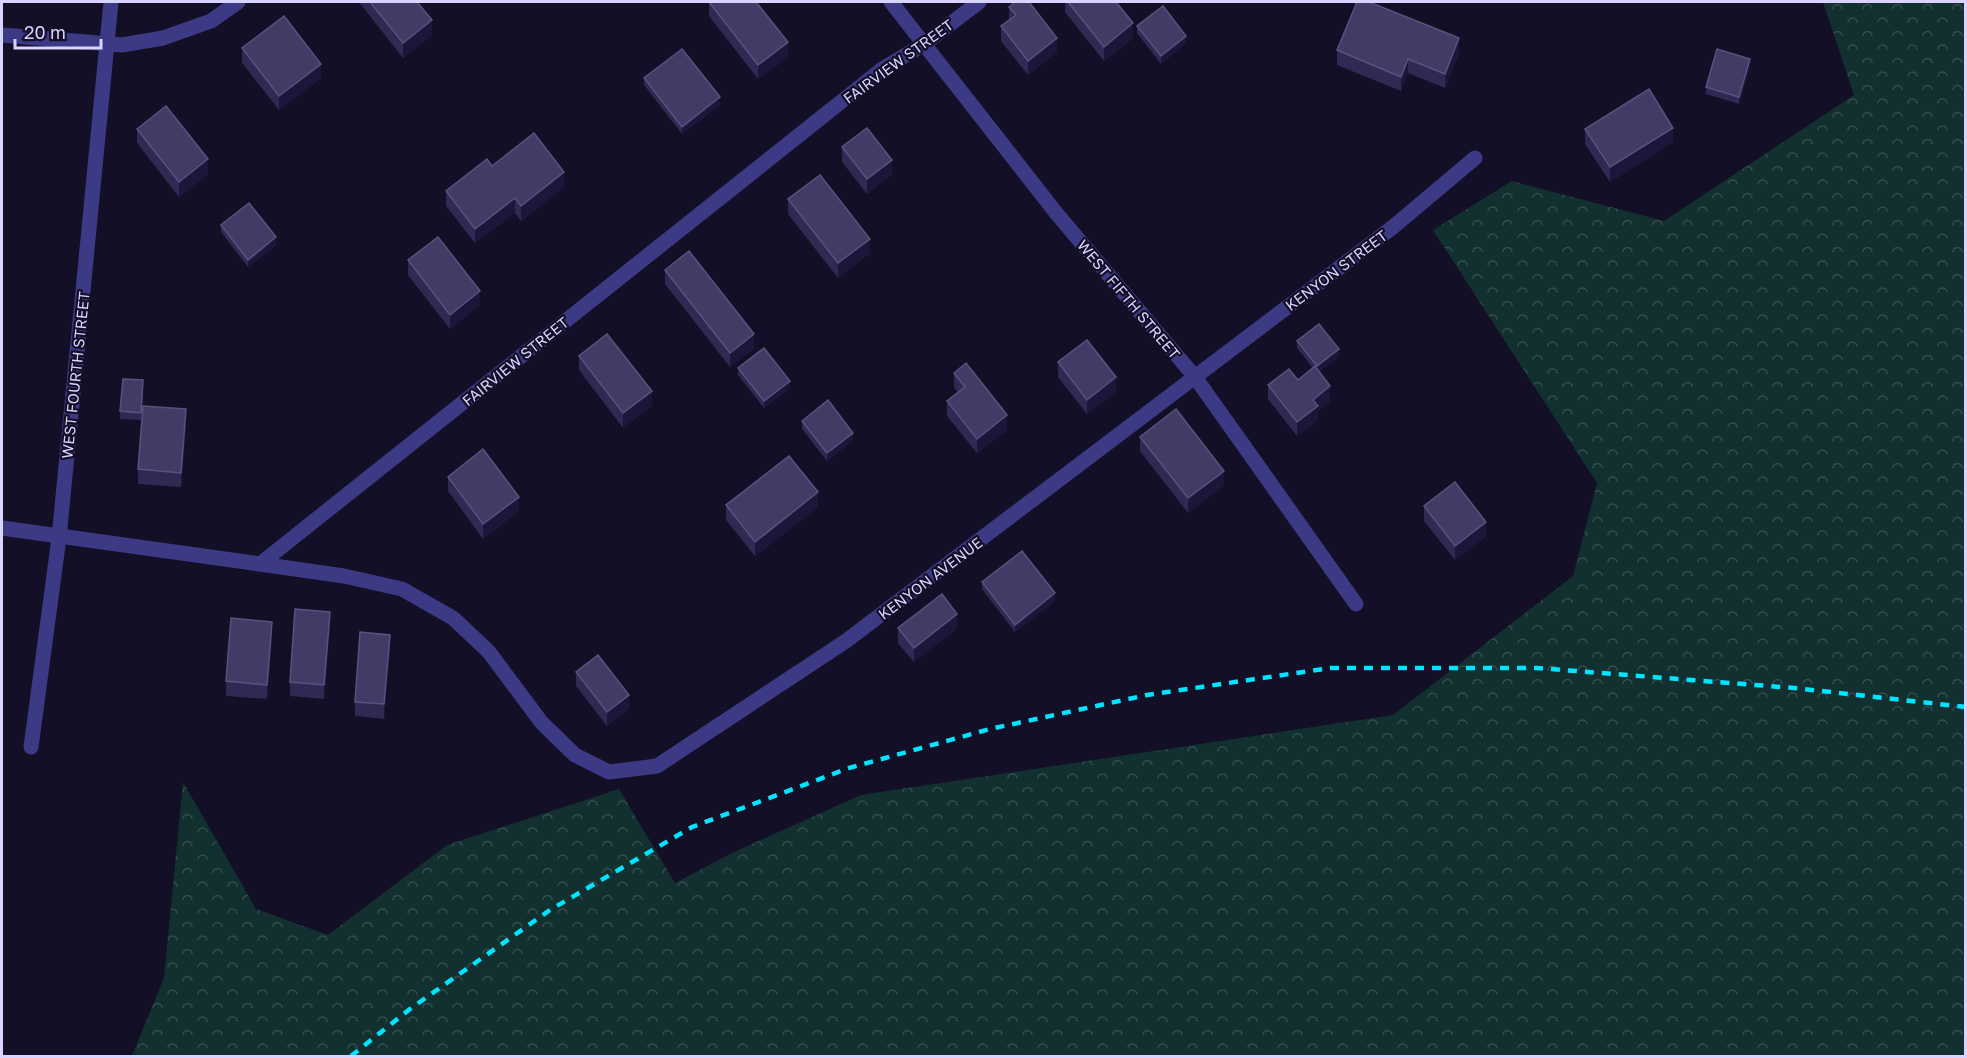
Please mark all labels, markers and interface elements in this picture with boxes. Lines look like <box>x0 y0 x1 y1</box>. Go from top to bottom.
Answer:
scale bar <box>15 12 100 50</box>
street label: FAIRVIEW STREET <box>840 15 956 107</box>
text: 20 m <box>24 21 66 43</box>
street label: KENYON STREET <box>1281 226 1391 314</box>
street label: WEST FIFTH STREET <box>1074 236 1184 362</box>
street label: WEST FOURTH STREET <box>57 290 93 460</box>
street label: FAIRVIEW STREET <box>458 313 572 409</box>
street label: KENYON AVENUE <box>874 533 986 623</box>

